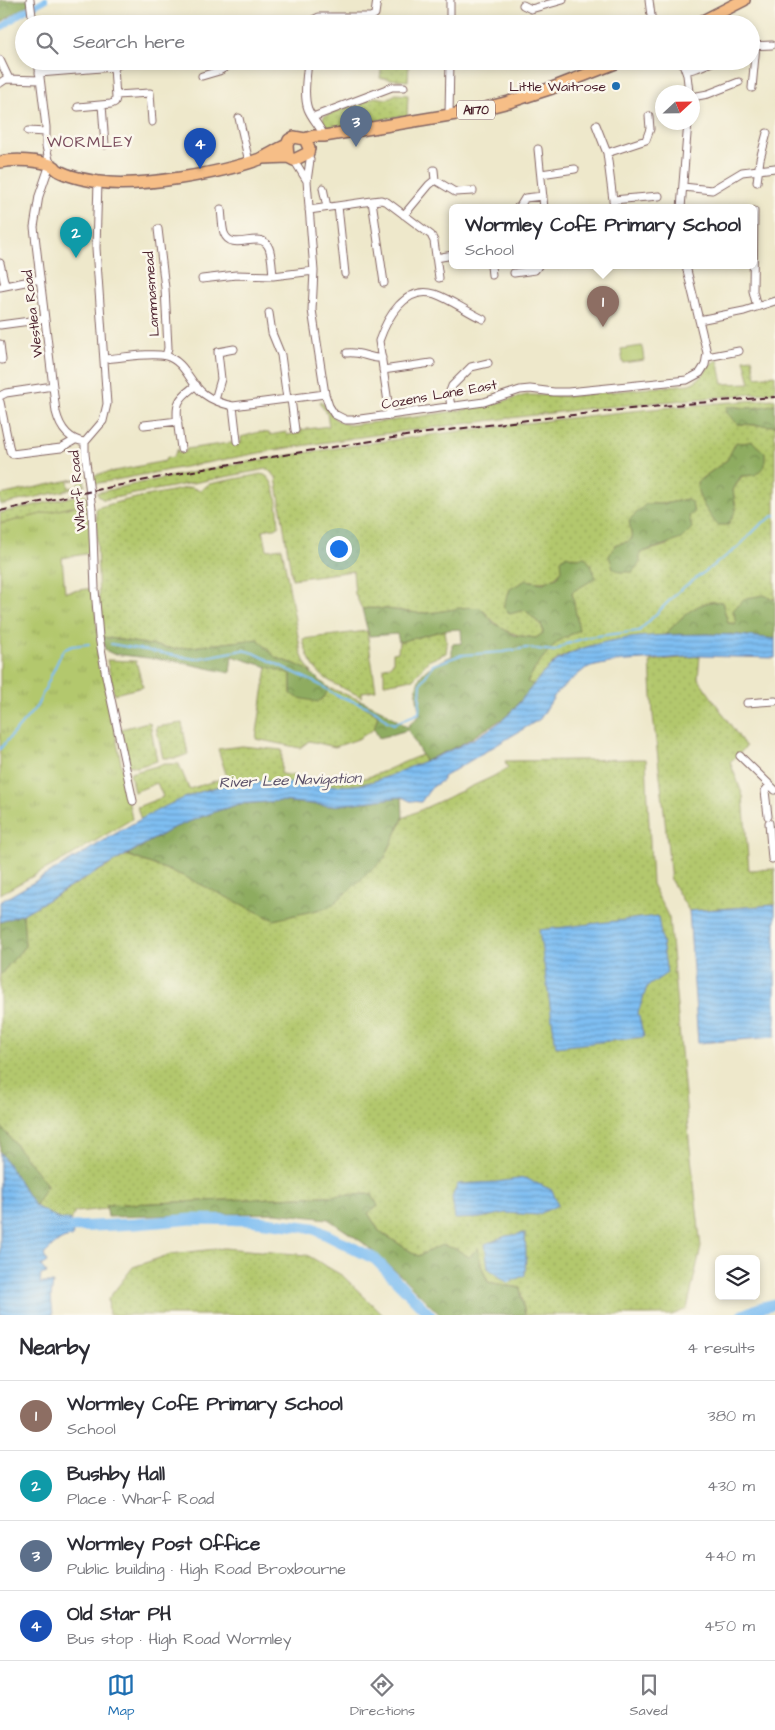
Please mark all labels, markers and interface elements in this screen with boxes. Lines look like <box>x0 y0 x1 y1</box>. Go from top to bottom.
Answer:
search box <box>15 15 760 70</box>
icon: search <box>33 29 61 57</box>
text: Search here <box>73 29 185 56</box>
place label: Little Waitrose <box>509 77 606 97</box>
marker: Little Waitrose <box>610 80 622 92</box>
north arrow <box>655 85 700 130</box>
road number: A1170 <box>457 100 495 120</box>
pin: 3 <box>340 106 372 147</box>
pin: 4 <box>184 128 216 169</box>
district label: WORMLEY <box>47 131 133 153</box>
popup <box>449 204 757 269</box>
text: Wormley CofE Primary School <box>465 212 741 239</box>
pin: 2 <box>60 217 92 258</box>
text: School <box>465 239 514 261</box>
street label: Lammasmead <box>139 251 165 337</box>
street label: Westlea Road <box>18 269 48 359</box>
pin: 1 <box>587 286 619 327</box>
street label: Cozens Lane East <box>380 375 499 415</box>
street label: Wharf Road <box>65 450 91 532</box>
your location <box>326 536 352 562</box>
water label: River Lee Navigation <box>218 767 363 794</box>
map controls <box>715 1255 760 1300</box>
button: layers <box>715 1255 760 1300</box>
text: Nearby <box>20 1333 90 1362</box>
text: 4 results <box>687 1337 755 1359</box>
text: Wormley CofE Primary School <box>67 1391 343 1418</box>
text: 1 <box>35 1405 37 1427</box>
text: 380 m <box>708 1405 755 1427</box>
text: School <box>67 1418 116 1440</box>
text: Bushby Hall <box>67 1461 165 1488</box>
text: 2 <box>31 1475 41 1497</box>
text: 430 m <box>707 1475 755 1497</box>
text: Place · Wharf Road <box>67 1488 214 1510</box>
text: Wormley Post Office <box>67 1531 260 1558</box>
text: 3 <box>32 1545 40 1567</box>
text: 440 m <box>704 1545 755 1567</box>
text: Public building · High Road Broxbourne <box>67 1558 346 1580</box>
text: Old Star PH <box>67 1601 171 1628</box>
text: 4 <box>31 1615 41 1637</box>
text: 450 m <box>704 1615 755 1637</box>
text: Bus stop · High Road Wormley <box>67 1628 292 1650</box>
tab: Map <box>107 1671 135 1721</box>
tab: Directions <box>350 1671 415 1721</box>
tab: Saved <box>630 1671 668 1721</box>

